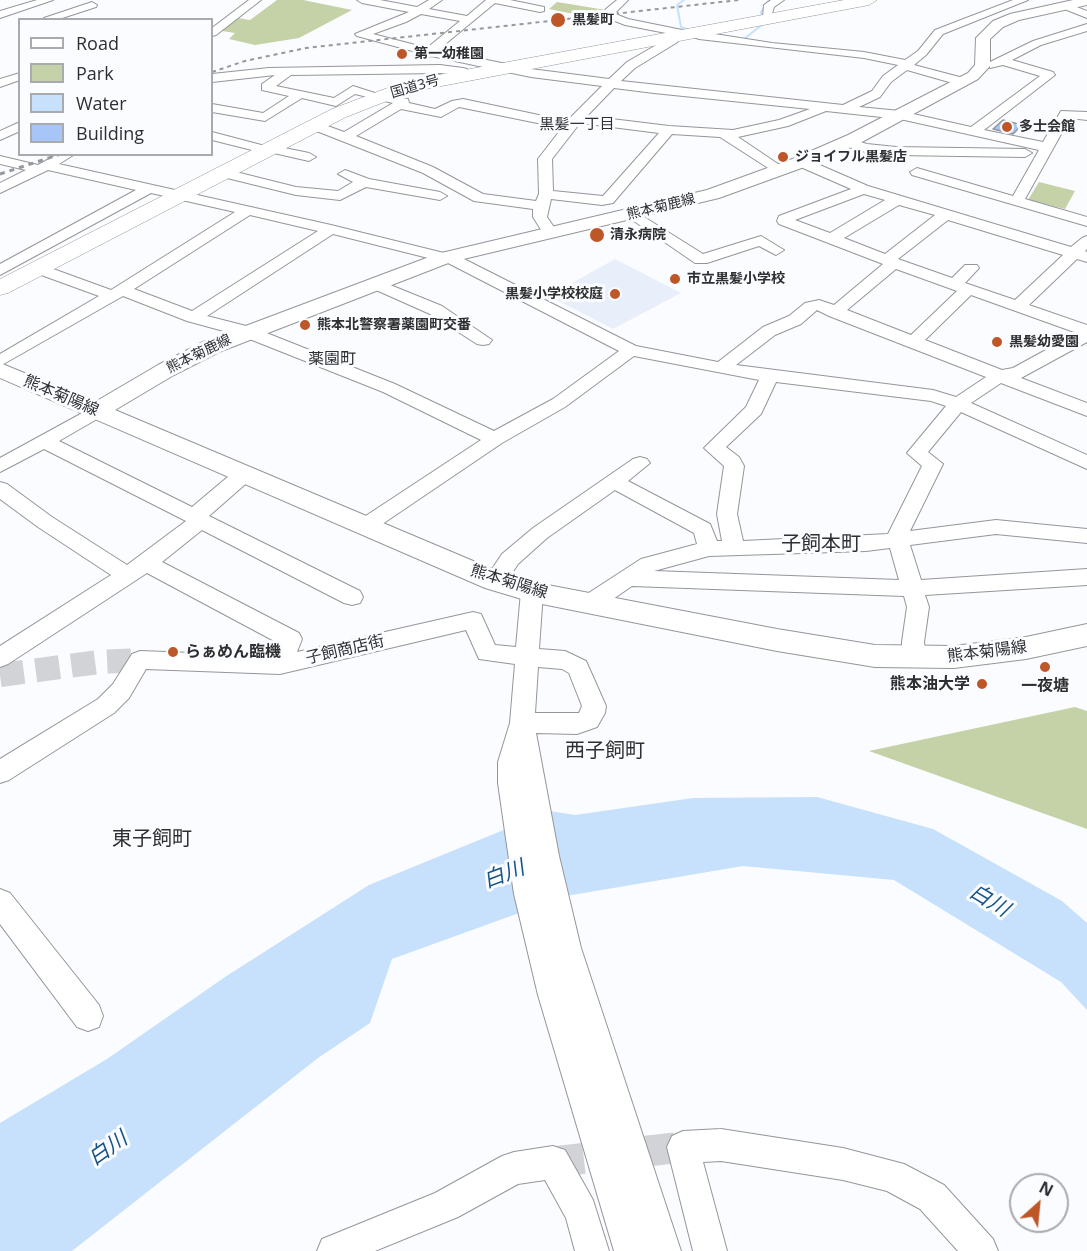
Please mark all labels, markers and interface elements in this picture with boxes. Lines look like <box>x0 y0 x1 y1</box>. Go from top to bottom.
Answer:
marker: 黒髪町 <box>549 11 567 29</box>
place label: 黒髪町 <box>572 12 614 28</box>
legend <box>18 18 213 156</box>
text: Road <box>76 31 119 55</box>
place label: 第一幼稚園 <box>414 46 484 62</box>
marker: 第一幼稚園 <box>395 47 409 61</box>
text: Park <box>76 61 114 85</box>
street label: 国道3号 <box>389 72 441 102</box>
text: Water <box>76 91 127 115</box>
district label: 黒髪一丁目 <box>540 116 614 134</box>
place label: 多士会館 <box>1019 119 1075 135</box>
marker: 多士会館 <box>1000 120 1014 134</box>
text: Building <box>76 121 144 145</box>
place label: ジョイフル黒髪店 <box>795 149 907 165</box>
marker: ジョイフル黒髪店 <box>776 150 790 164</box>
street label: 熊本菊鹿線 <box>625 190 697 224</box>
marker: 清永病院 <box>588 226 606 244</box>
place label: 清永病院 <box>610 227 666 243</box>
place label: 市立黒髪小学校 <box>687 271 785 287</box>
marker: 市立黒髪小学校 <box>668 272 682 286</box>
place label: 黒髪小学校校庭 <box>505 286 603 302</box>
marker: 黒髪小学校校庭 <box>608 287 622 301</box>
place label: 熊本北警察署薬園町交番 <box>317 317 471 333</box>
marker: 熊本北警察署薬園町交番 <box>298 318 312 332</box>
street label: 熊本菊鹿線 <box>164 331 234 377</box>
place label: 黒髪幼愛園 <box>1009 334 1079 350</box>
marker: 黒髪幼愛園 <box>990 335 1004 349</box>
district label: 薬園町 <box>308 349 356 369</box>
street label: 熊本菊陽線 <box>20 372 102 420</box>
district label: 子飼本町 <box>781 532 861 556</box>
street label: 熊本菊陽線 <box>468 561 550 603</box>
street label: 子飼商店街 <box>304 632 386 668</box>
street label: 熊本菊陽線 <box>946 638 1028 666</box>
place label: らぁめん臨機 <box>185 642 281 662</box>
marker: らぁめん臨機 <box>166 645 180 659</box>
marker: 一夜塘 <box>1038 660 1052 674</box>
place label: 熊本油大学 <box>890 674 970 694</box>
place label: 一夜塘 <box>1021 676 1069 696</box>
marker: 熊本油大学 <box>975 677 989 691</box>
district label: 西子飼町 <box>565 739 645 763</box>
district label: 東子飼町 <box>112 827 192 851</box>
water label: 白川 <box>480 856 528 894</box>
water label: 白川 <box>965 879 1013 923</box>
water label: 白川 <box>84 1127 132 1171</box>
north arrow <box>1009 1173 1069 1233</box>
text: N <box>1035 1176 1057 1201</box>

